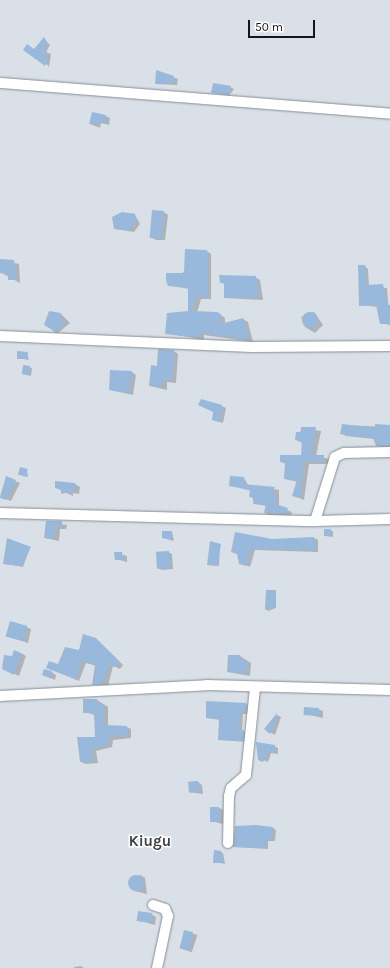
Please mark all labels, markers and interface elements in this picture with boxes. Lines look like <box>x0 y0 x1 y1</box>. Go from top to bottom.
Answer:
scale bar <box>250 12 317 38</box>
text: 50 m <box>255 20 283 34</box>
district label: Kiugu <box>129 833 171 851</box>

